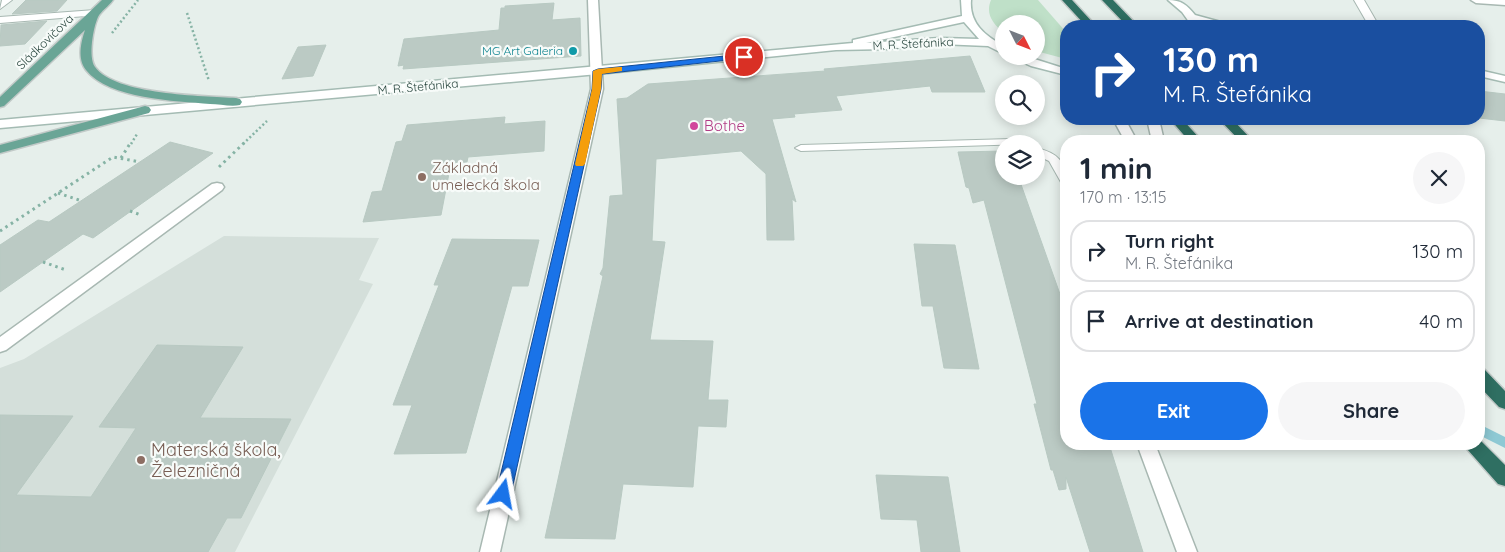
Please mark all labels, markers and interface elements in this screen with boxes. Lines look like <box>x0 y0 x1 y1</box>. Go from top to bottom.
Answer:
street label: Sládkovičova <box>13 11 76 72</box>
north arrow <box>995 15 1045 65</box>
map controls <box>995 15 1045 185</box>
street label: M. R. Štefánika <box>872 34 954 53</box>
pin <box>723 36 765 78</box>
text: 130 m <box>1163 37 1259 81</box>
icon: right <box>1080 40 1145 105</box>
place label: MG Art Galeria <box>482 43 563 58</box>
icon: arrive <box>730 43 758 71</box>
marker: MG Art Galeria <box>567 45 579 57</box>
street label: M. R. Štefánika <box>377 75 459 98</box>
button: search <box>995 75 1045 125</box>
text: M. R. Štefánika <box>1163 80 1312 108</box>
place label: Bothe <box>704 116 745 135</box>
marker: Bothe <box>688 120 700 132</box>
button: layers <box>995 135 1045 185</box>
text: 1 min <box>1080 149 1153 187</box>
button: close <box>1413 152 1465 204</box>
place label: Základná umelecká škola <box>432 158 540 194</box>
marker: Základná umelecká škola <box>416 171 428 183</box>
text: 170 m · 13:15 <box>1080 187 1166 207</box>
text: Turn right <box>1125 229 1214 253</box>
icon: right <box>1082 237 1110 265</box>
text: 130 m <box>1412 239 1463 263</box>
text: M. R. Štefánika <box>1125 253 1233 273</box>
icon: arrive <box>1082 307 1110 335</box>
text: Arrive at destination <box>1125 309 1314 333</box>
text: 40 m <box>1419 309 1463 333</box>
button: Exit <box>1080 382 1268 440</box>
button: Share <box>1278 382 1465 440</box>
place label: Materská škola, Železničná <box>151 438 281 482</box>
marker: Materská škola, Železničná <box>135 454 147 466</box>
position arrow <box>476 467 528 519</box>

